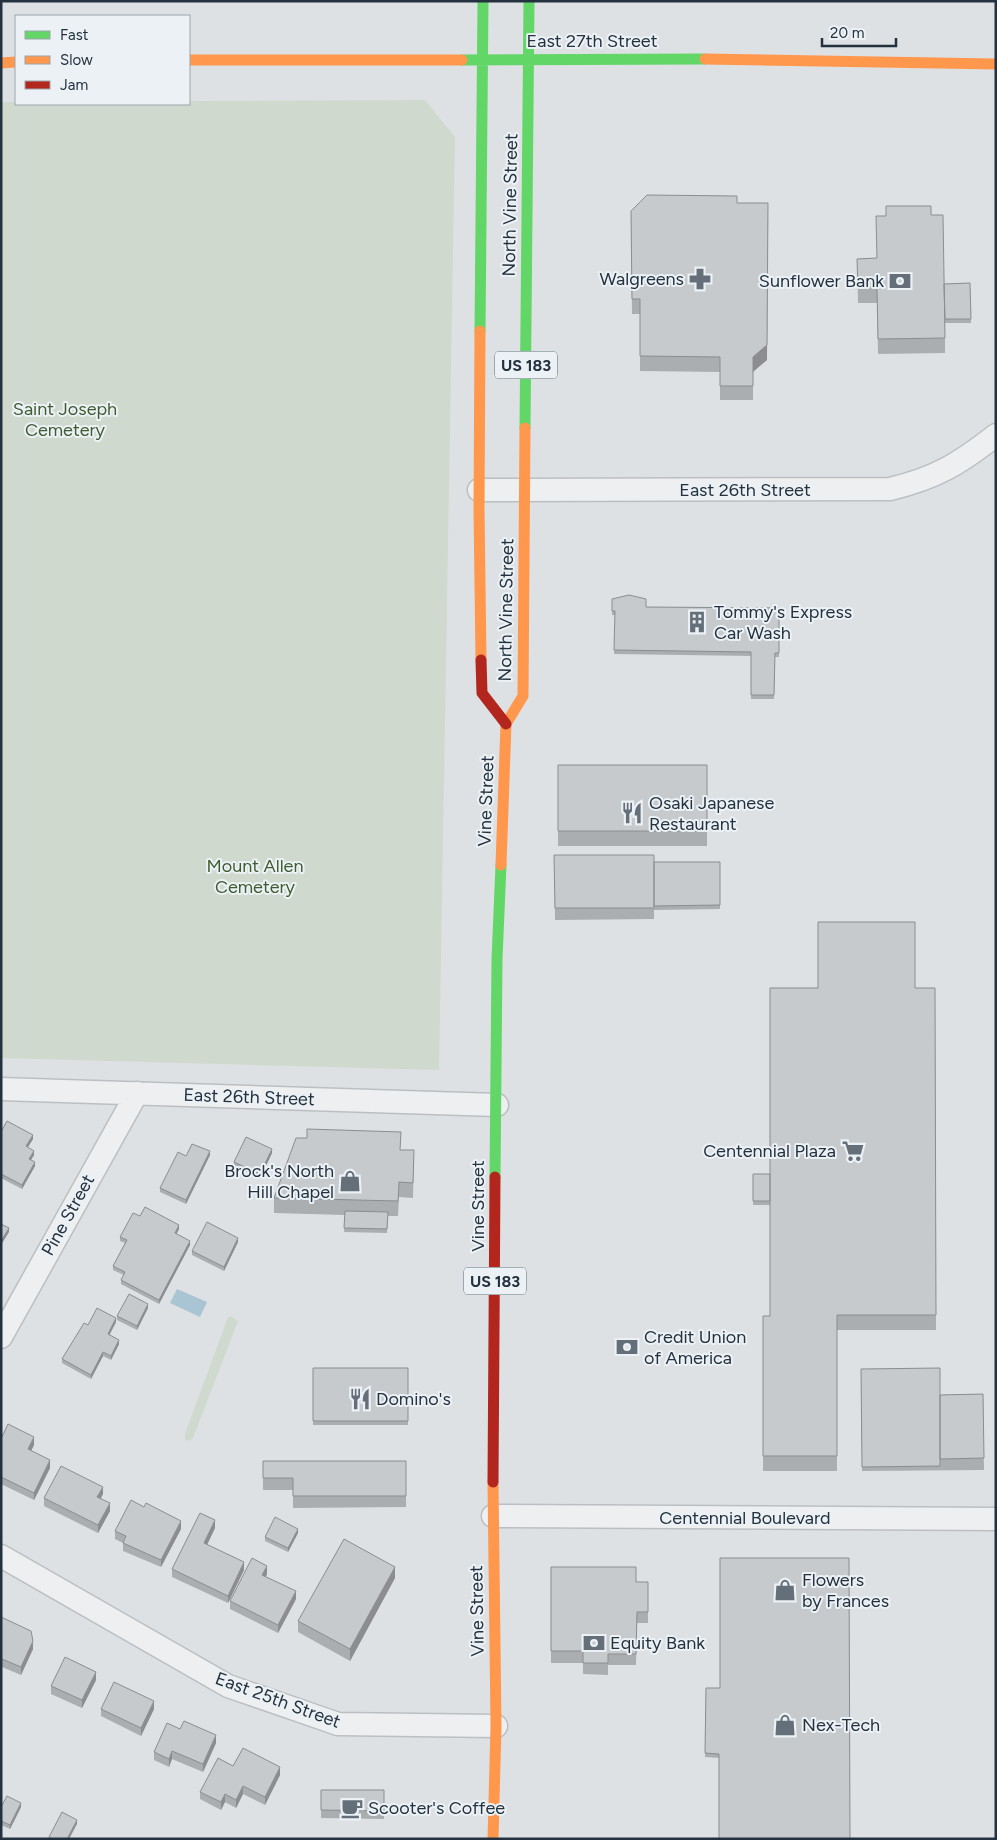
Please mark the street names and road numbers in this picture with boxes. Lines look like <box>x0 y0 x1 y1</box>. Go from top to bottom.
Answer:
street label: East 27th Street <box>527 30 658 52</box>
street label: North Vine Street <box>498 133 522 277</box>
road number: US 183 <box>495 352 557 378</box>
street label: East 26th Street <box>679 479 811 501</box>
street label: North Vine Street <box>494 538 518 682</box>
street label: Vine Street <box>473 755 499 847</box>
street label: East 26th Street <box>183 1084 315 1110</box>
street label: Vine Street <box>467 1160 489 1252</box>
street label: Pine Street <box>37 1170 99 1259</box>
road number: US 183 <box>464 1268 526 1294</box>
street label: Centennial Boulevard <box>659 1507 831 1529</box>
street label: Vine Street <box>465 1565 489 1657</box>
street label: East 25th Street <box>212 1667 344 1733</box>

